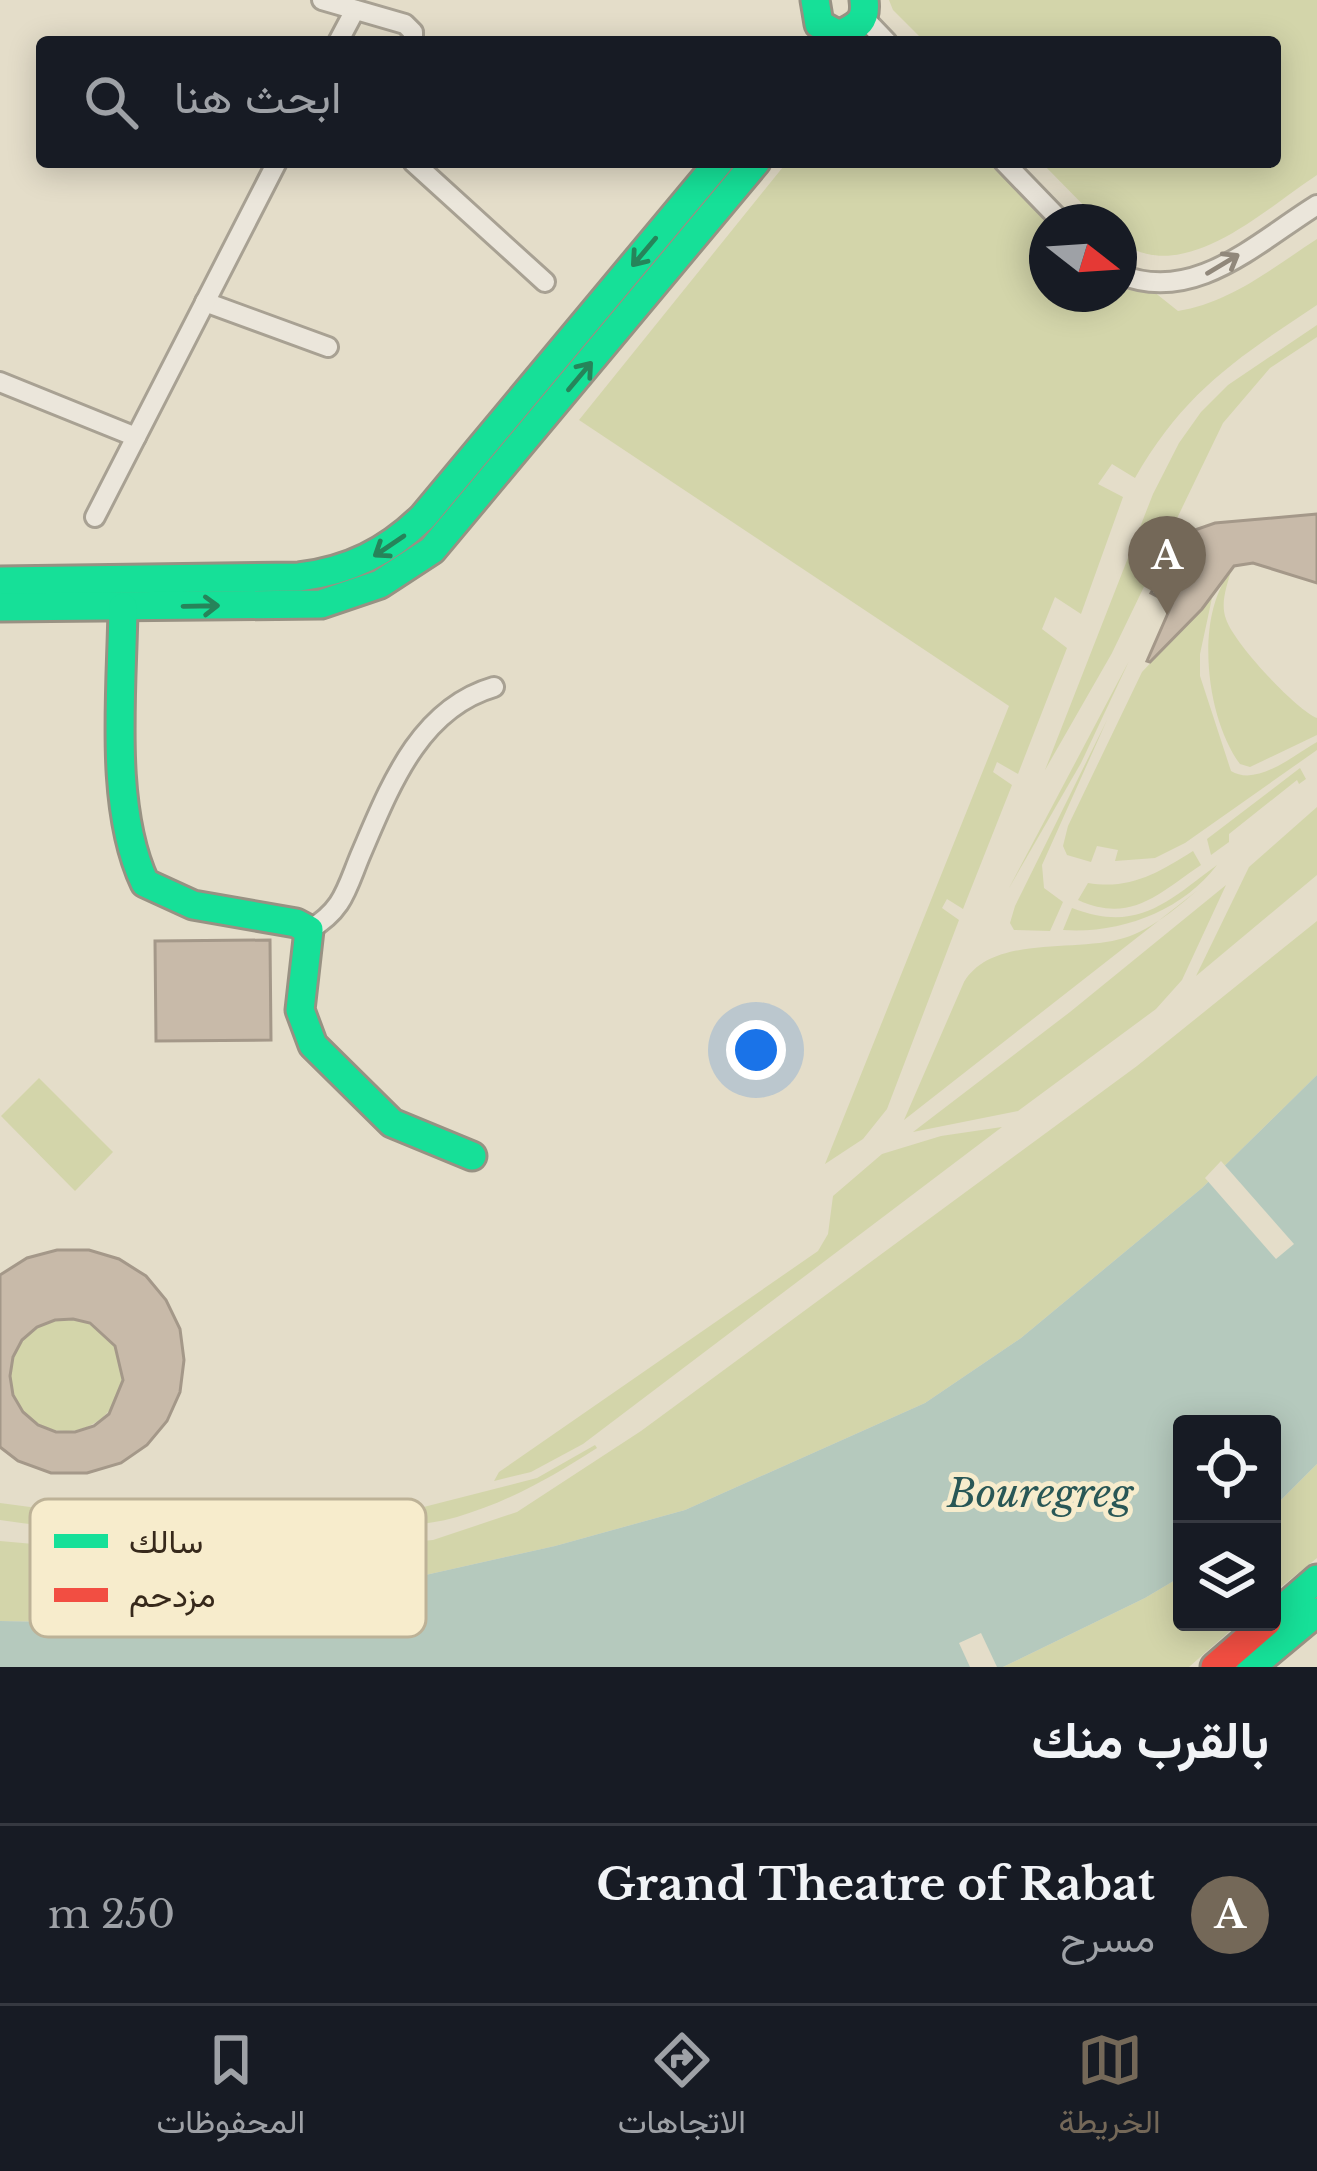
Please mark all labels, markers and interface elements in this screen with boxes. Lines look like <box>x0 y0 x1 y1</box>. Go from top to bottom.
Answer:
search box <box>36 36 1281 168</box>
icon: search <box>78 69 144 135</box>
text: ابحث هنا <box>174 69 341 125</box>
north arrow <box>1029 204 1137 312</box>
one-way arrow <box>630 236 658 267</box>
one-way arrow <box>1205 252 1239 276</box>
one-way arrow <box>566 361 593 392</box>
pin: A <box>1128 516 1206 615</box>
one-way arrow <box>373 534 407 559</box>
one-way arrow <box>181 594 220 617</box>
your location <box>726 1020 786 1080</box>
map controls <box>1173 1415 1281 1631</box>
button: locate <box>1173 1415 1281 1523</box>
water label: Bouregreg <box>945 1469 1135 1518</box>
legend <box>30 1499 426 1637</box>
text: سالك <box>129 1521 203 1562</box>
button: layers <box>1173 1523 1281 1631</box>
text: مزدحم <box>129 1575 216 1617</box>
text: بالقرب منك <box>1032 1709 1269 1772</box>
text: Grand Theatre of Rabat <box>596 1856 1155 1912</box>
text: 250 m <box>48 1890 175 1939</box>
text: A <box>1214 1890 1246 1939</box>
text: مسرح <box>1060 1914 1155 1963</box>
tab: المحفوظات <box>156 2027 305 2151</box>
tab: الاتجاهات <box>618 2027 746 2151</box>
tab: الخريطة <box>1059 2027 1161 2151</box>

